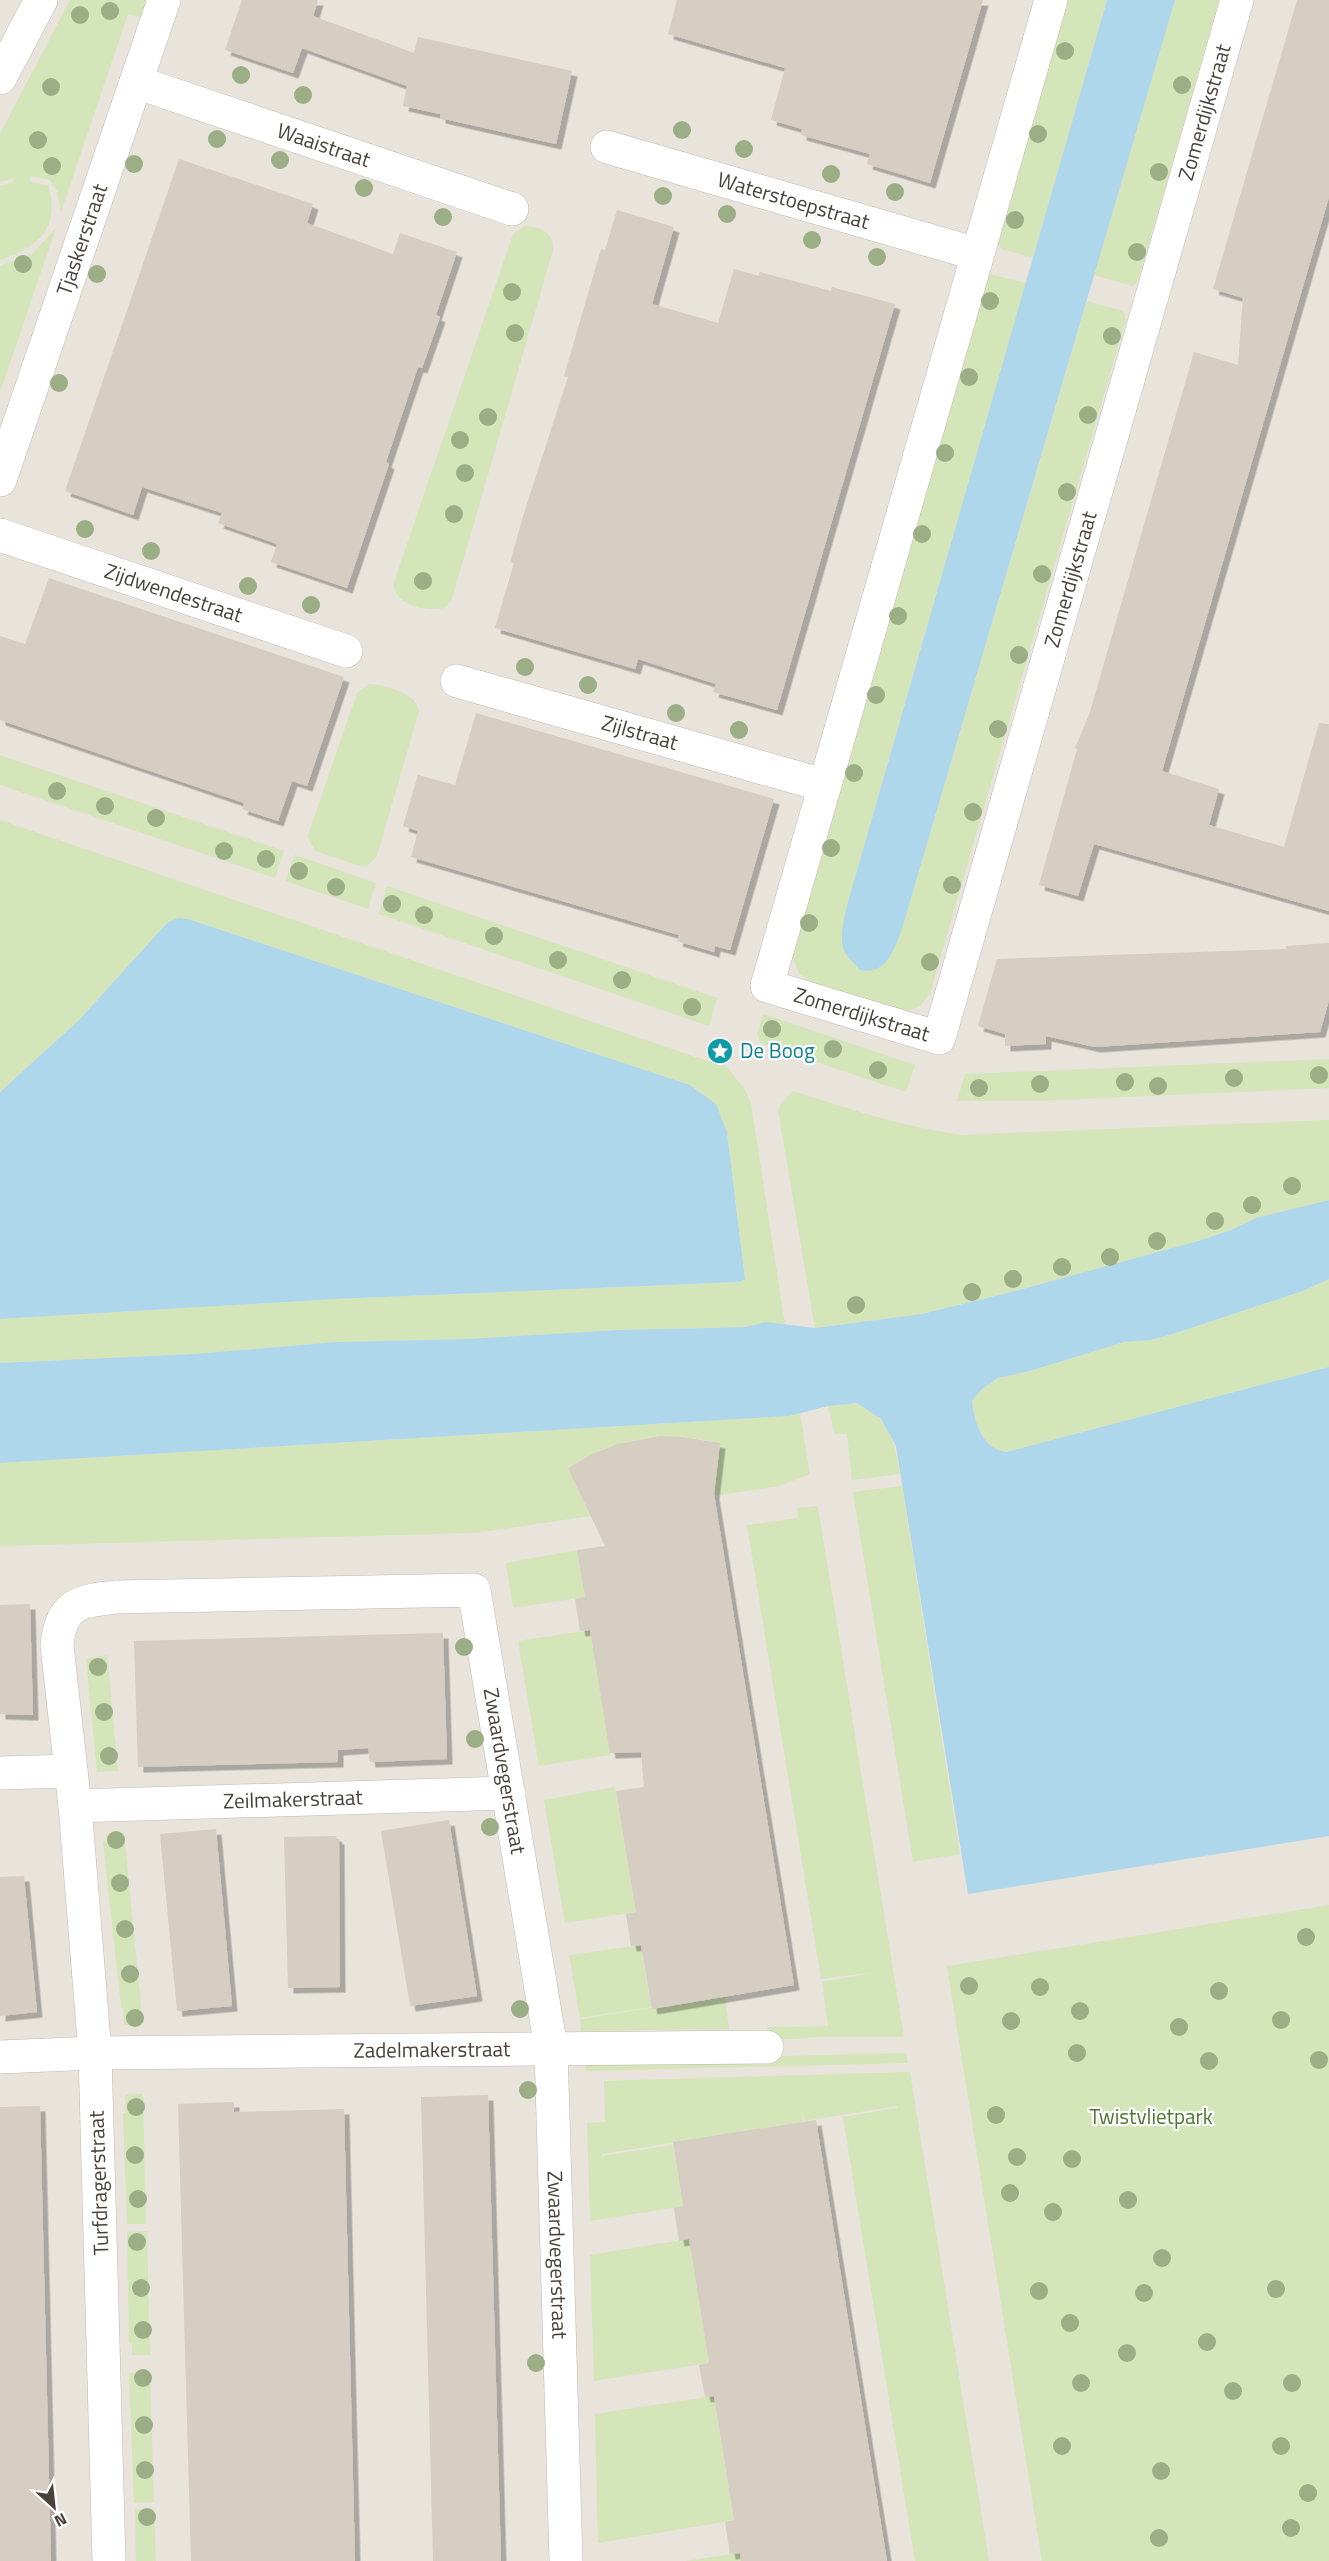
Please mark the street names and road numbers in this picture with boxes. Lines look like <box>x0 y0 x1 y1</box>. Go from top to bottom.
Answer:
street label: Zomerdijkstraat <box>1169 39 1239 184</box>
street label: Waaistraat <box>273 114 375 175</box>
street label: Waterstoepstraat <box>714 163 874 237</box>
street label: Tjaskerstraat <box>47 178 115 300</box>
street label: Zomerdijkstraat <box>1035 506 1105 651</box>
street label: Zijdwendestraat <box>100 554 248 630</box>
street label: Zijlstraat <box>598 706 683 758</box>
street label: Zomerdijkstraat <box>790 978 934 1050</box>
street label: Zwaardvegerstraat <box>476 1685 535 1857</box>
street label: Zeilmakerstraat <box>223 1780 364 1817</box>
street label: Zadelmakerstraat <box>353 2032 511 2066</box>
street label: Turfdragerstraat <box>79 2110 117 2256</box>
street label: Zwaardvegerstraat <box>540 2170 577 2340</box>

